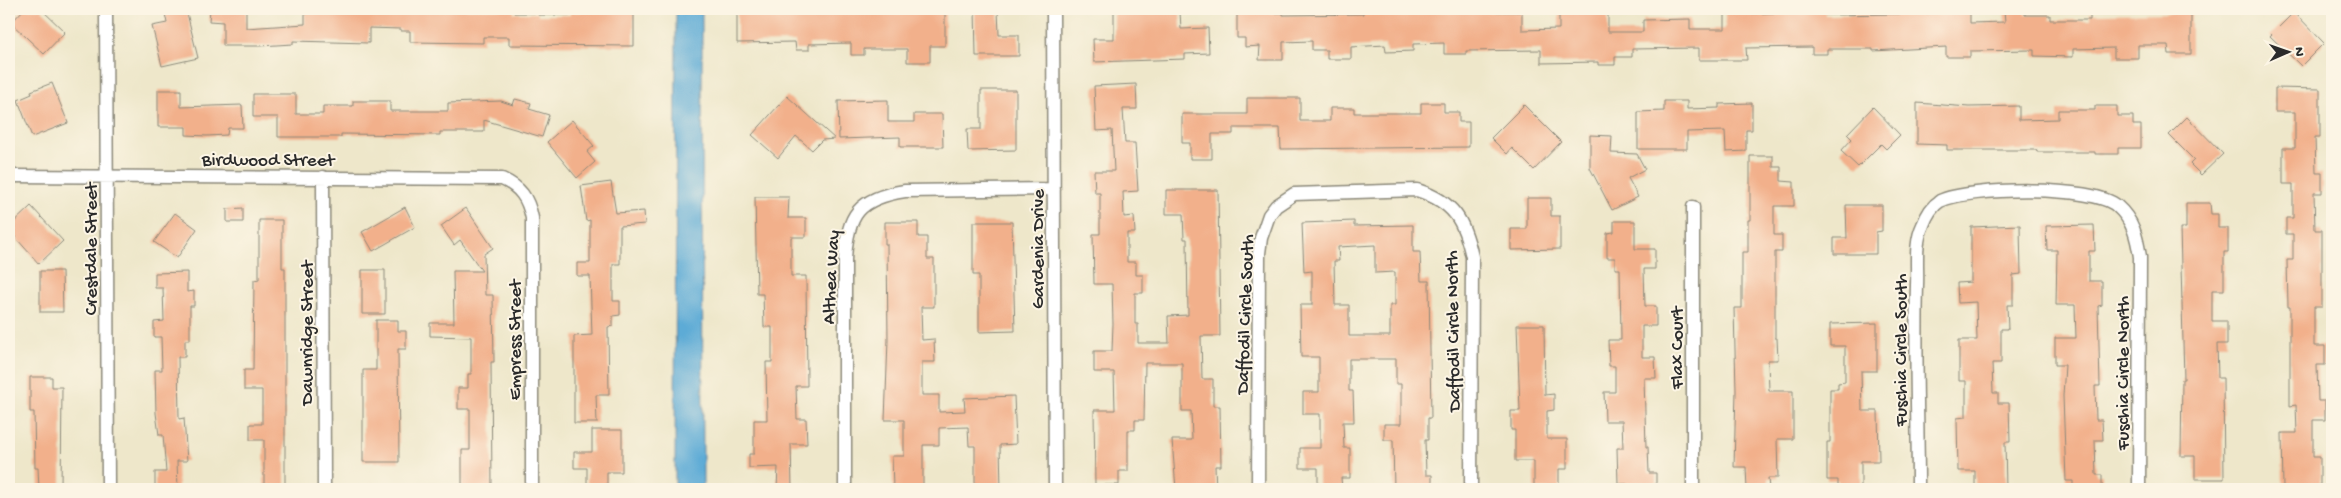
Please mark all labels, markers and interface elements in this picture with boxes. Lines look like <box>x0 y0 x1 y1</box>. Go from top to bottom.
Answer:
north arrow <box>2264 28 2314 78</box>
text: N <box>2290 47 2307 56</box>
street label: Birdwood Street <box>201 150 336 173</box>
street label: Crestdale Street <box>81 181 104 315</box>
street label: Gardenia Drive <box>1028 189 1051 309</box>
street label: Althea Way <box>819 229 846 325</box>
street label: Daffodil Circle South <box>1232 234 1261 396</box>
street label: Daffodil Circle North <box>1442 250 1467 414</box>
street label: Dawnridge Street <box>297 259 320 407</box>
street label: Fuschia Circle South <box>1891 273 1914 428</box>
street label: Empress Street <box>505 278 528 400</box>
street label: Fuschia Circle North <box>2113 296 2136 451</box>
street label: Flax Court <box>1667 305 1690 390</box>

